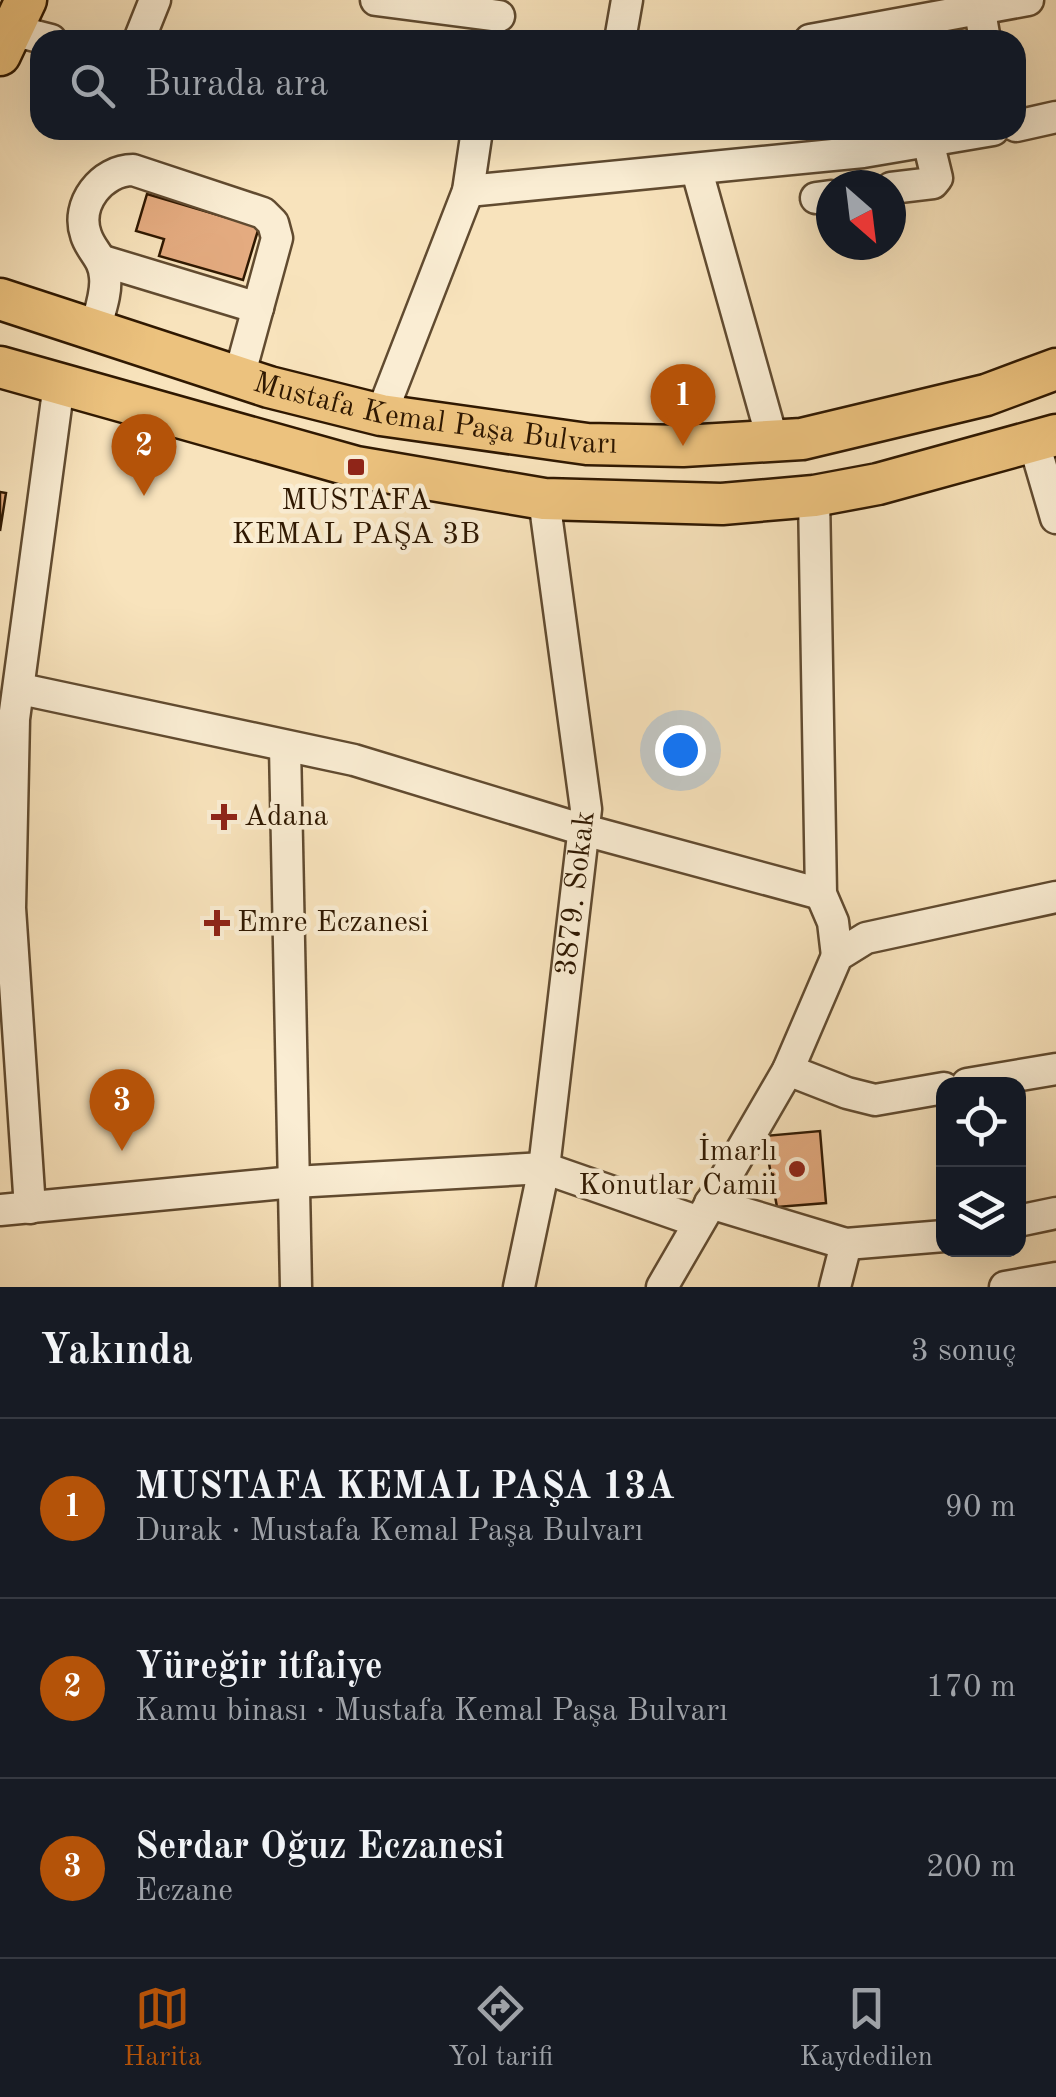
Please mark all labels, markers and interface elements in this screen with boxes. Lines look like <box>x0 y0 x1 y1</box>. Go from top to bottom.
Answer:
search box <box>30 30 1026 140</box>
icon: search <box>65 58 120 113</box>
text: Burada ara <box>145 66 328 104</box>
north arrow <box>816 170 906 260</box>
pin: 1 <box>650 364 716 446</box>
street label: Mustafa Kemal Paşa Bulvarı <box>249 368 618 460</box>
pin: 2 <box>112 414 176 496</box>
marker: MUSTAFA KEMAL PAŞA 3B <box>345 456 367 478</box>
place label: MUSTAFA KEMAL PAŞA 3B <box>232 486 480 550</box>
your location <box>655 725 706 776</box>
place label: Adana <box>244 802 329 832</box>
marker: Adana <box>213 806 235 828</box>
street label: 3879. Sokak <box>552 809 601 978</box>
place label: Emre Eczanesi <box>237 908 429 938</box>
marker: Emre Eczanesi <box>206 912 228 934</box>
pin: 3 <box>90 1068 154 1151</box>
map controls <box>936 1077 1026 1257</box>
button: locate <box>936 1077 1026 1167</box>
place label: İmarlı Konutlar Camii <box>578 1133 777 1201</box>
marker: İmarlı Konutlar Camii <box>786 1158 808 1180</box>
button: layers <box>936 1167 1026 1257</box>
text: Yakında <box>40 1331 193 1373</box>
text: 3 sonuç <box>910 1336 1016 1368</box>
text: MUSTAFA KEMAL PAŞA 13A <box>135 1469 675 1507</box>
text: 1 <box>63 1492 82 1524</box>
text: 90 m <box>945 1492 1016 1524</box>
text: Durak · Mustafa Kemal Paşa Bulvarı <box>135 1516 643 1548</box>
text: Yüreğir itfaiye <box>135 1649 383 1687</box>
text: 2 <box>63 1672 82 1704</box>
text: 170 m <box>926 1672 1016 1704</box>
text: Kamu binası · Mustafa Kemal Paşa Bulvarı <box>135 1696 728 1728</box>
text: Serdar Oğuz Eczanesi <box>135 1829 504 1867</box>
text: 3 <box>63 1852 82 1884</box>
text: 200 m <box>926 1852 1016 1884</box>
text: Eczane <box>135 1876 233 1908</box>
tab: Harita <box>123 1981 202 2076</box>
tab: Yol tarifi <box>448 1981 553 2076</box>
tab: Kaydedilen <box>800 1981 933 2076</box>

